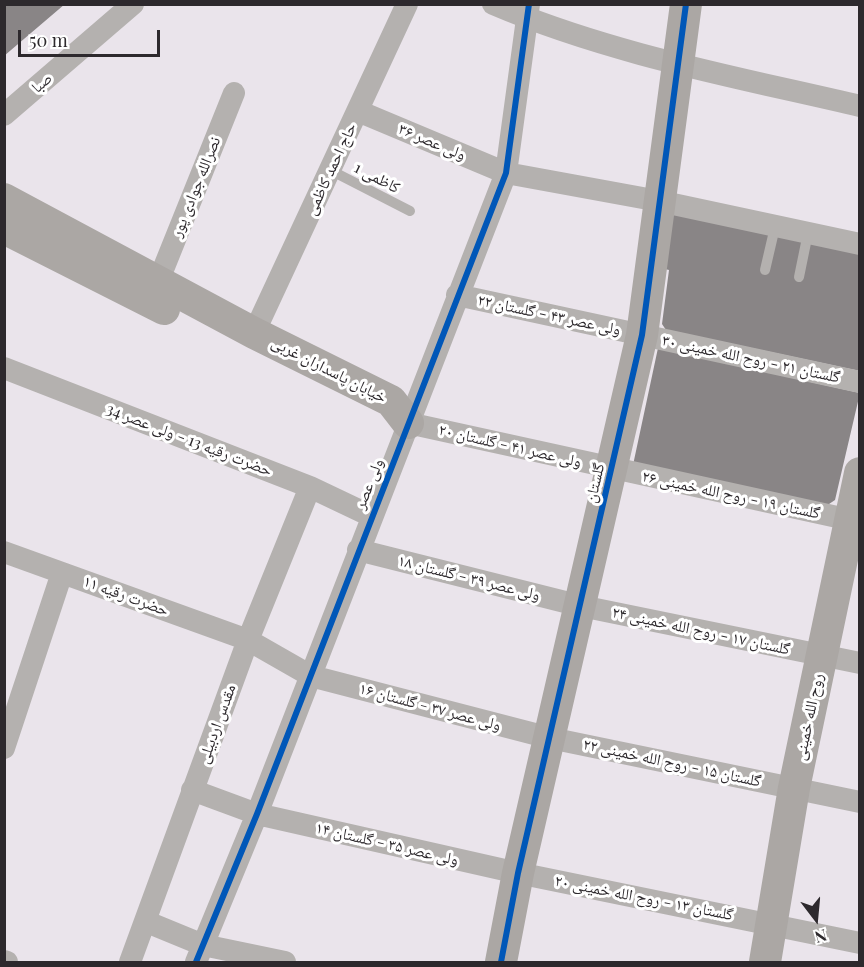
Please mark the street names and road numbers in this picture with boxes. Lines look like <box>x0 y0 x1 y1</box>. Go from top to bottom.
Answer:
street label: صبا <box>28 69 56 97</box>
street label: ولی عصر ۳۶ <box>395 119 469 165</box>
street label: حاج احمد کاظمی <box>301 120 361 218</box>
street label: نصرالله جوادی پور <box>167 134 225 240</box>
street label: کاظمی 1 <box>351 158 403 198</box>
street label: ولی عصر ۴۳ - گلستان ۲۲ <box>476 290 622 340</box>
street label: گلستان ۲۱ - روح الله خمینی ۳۰ <box>660 331 842 387</box>
street label: خیابان پاسداران غربی <box>268 333 390 407</box>
street label: حضرت رقیه 13 - ولی عصر 34 <box>103 399 275 481</box>
street label: ولی عصر ۴۱ - گلستان ۲۰ <box>437 420 583 472</box>
street label: ولی عصر <box>350 456 388 512</box>
street label: گلستان <box>581 461 609 505</box>
street label: گلستان ۱۹ - روح الله خمینی ۲۶ <box>640 467 822 523</box>
street label: ولی عصر ۳۹ - گلستان ۱۸ <box>396 551 542 605</box>
street label: حضرت رقیه ۱۱ <box>81 572 171 620</box>
street label: گلستان ۱۷ - روح الله خمینی ۲۴ <box>610 603 792 659</box>
street label: روح الله خمینی <box>790 672 828 762</box>
street label: ولی عصر ۳۷ - گلستان ۱۶ <box>357 679 503 735</box>
street label: مقدس اردبیلی <box>194 682 240 766</box>
street label: گلستان ۱۵ - روح الله خمینی ۲۲ <box>581 735 763 791</box>
street label: ولی عصر ۳۵ - گلستان ۱۴ <box>314 818 460 870</box>
street label: گلستان ۱۳ - روح الله خمینی ۲۰ <box>553 871 735 925</box>

